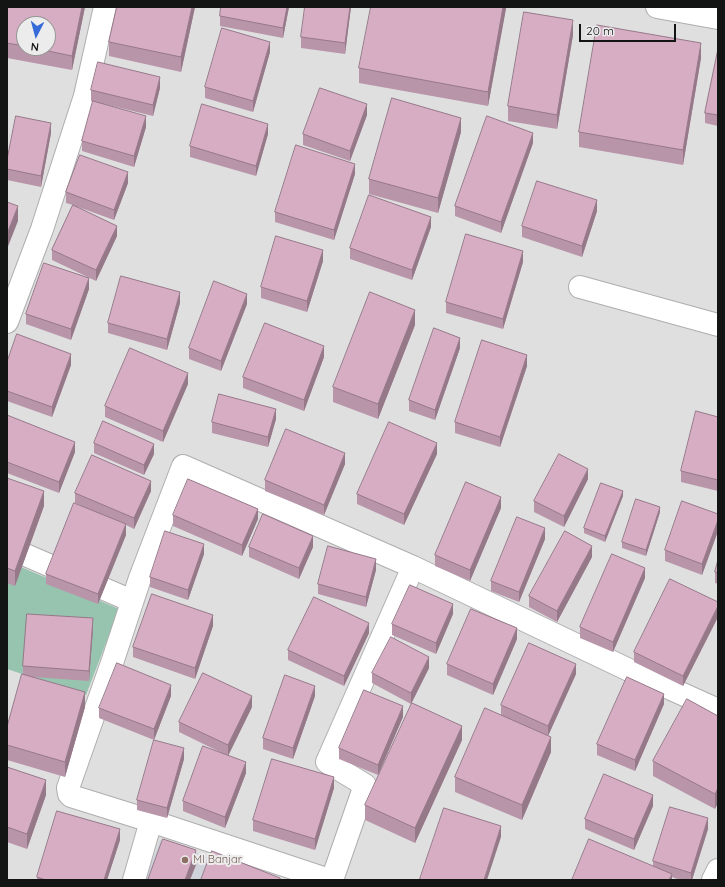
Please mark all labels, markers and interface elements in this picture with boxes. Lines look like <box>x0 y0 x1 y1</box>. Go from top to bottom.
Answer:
north arrow <box>16 16 56 56</box>
scale bar <box>581 16 678 42</box>
text: 20 m <box>586 23 614 38</box>
text: N <box>30 40 40 54</box>
place label: MI Banjar <box>193 853 242 867</box>
marker: MI Banjar <box>180 855 190 865</box>

